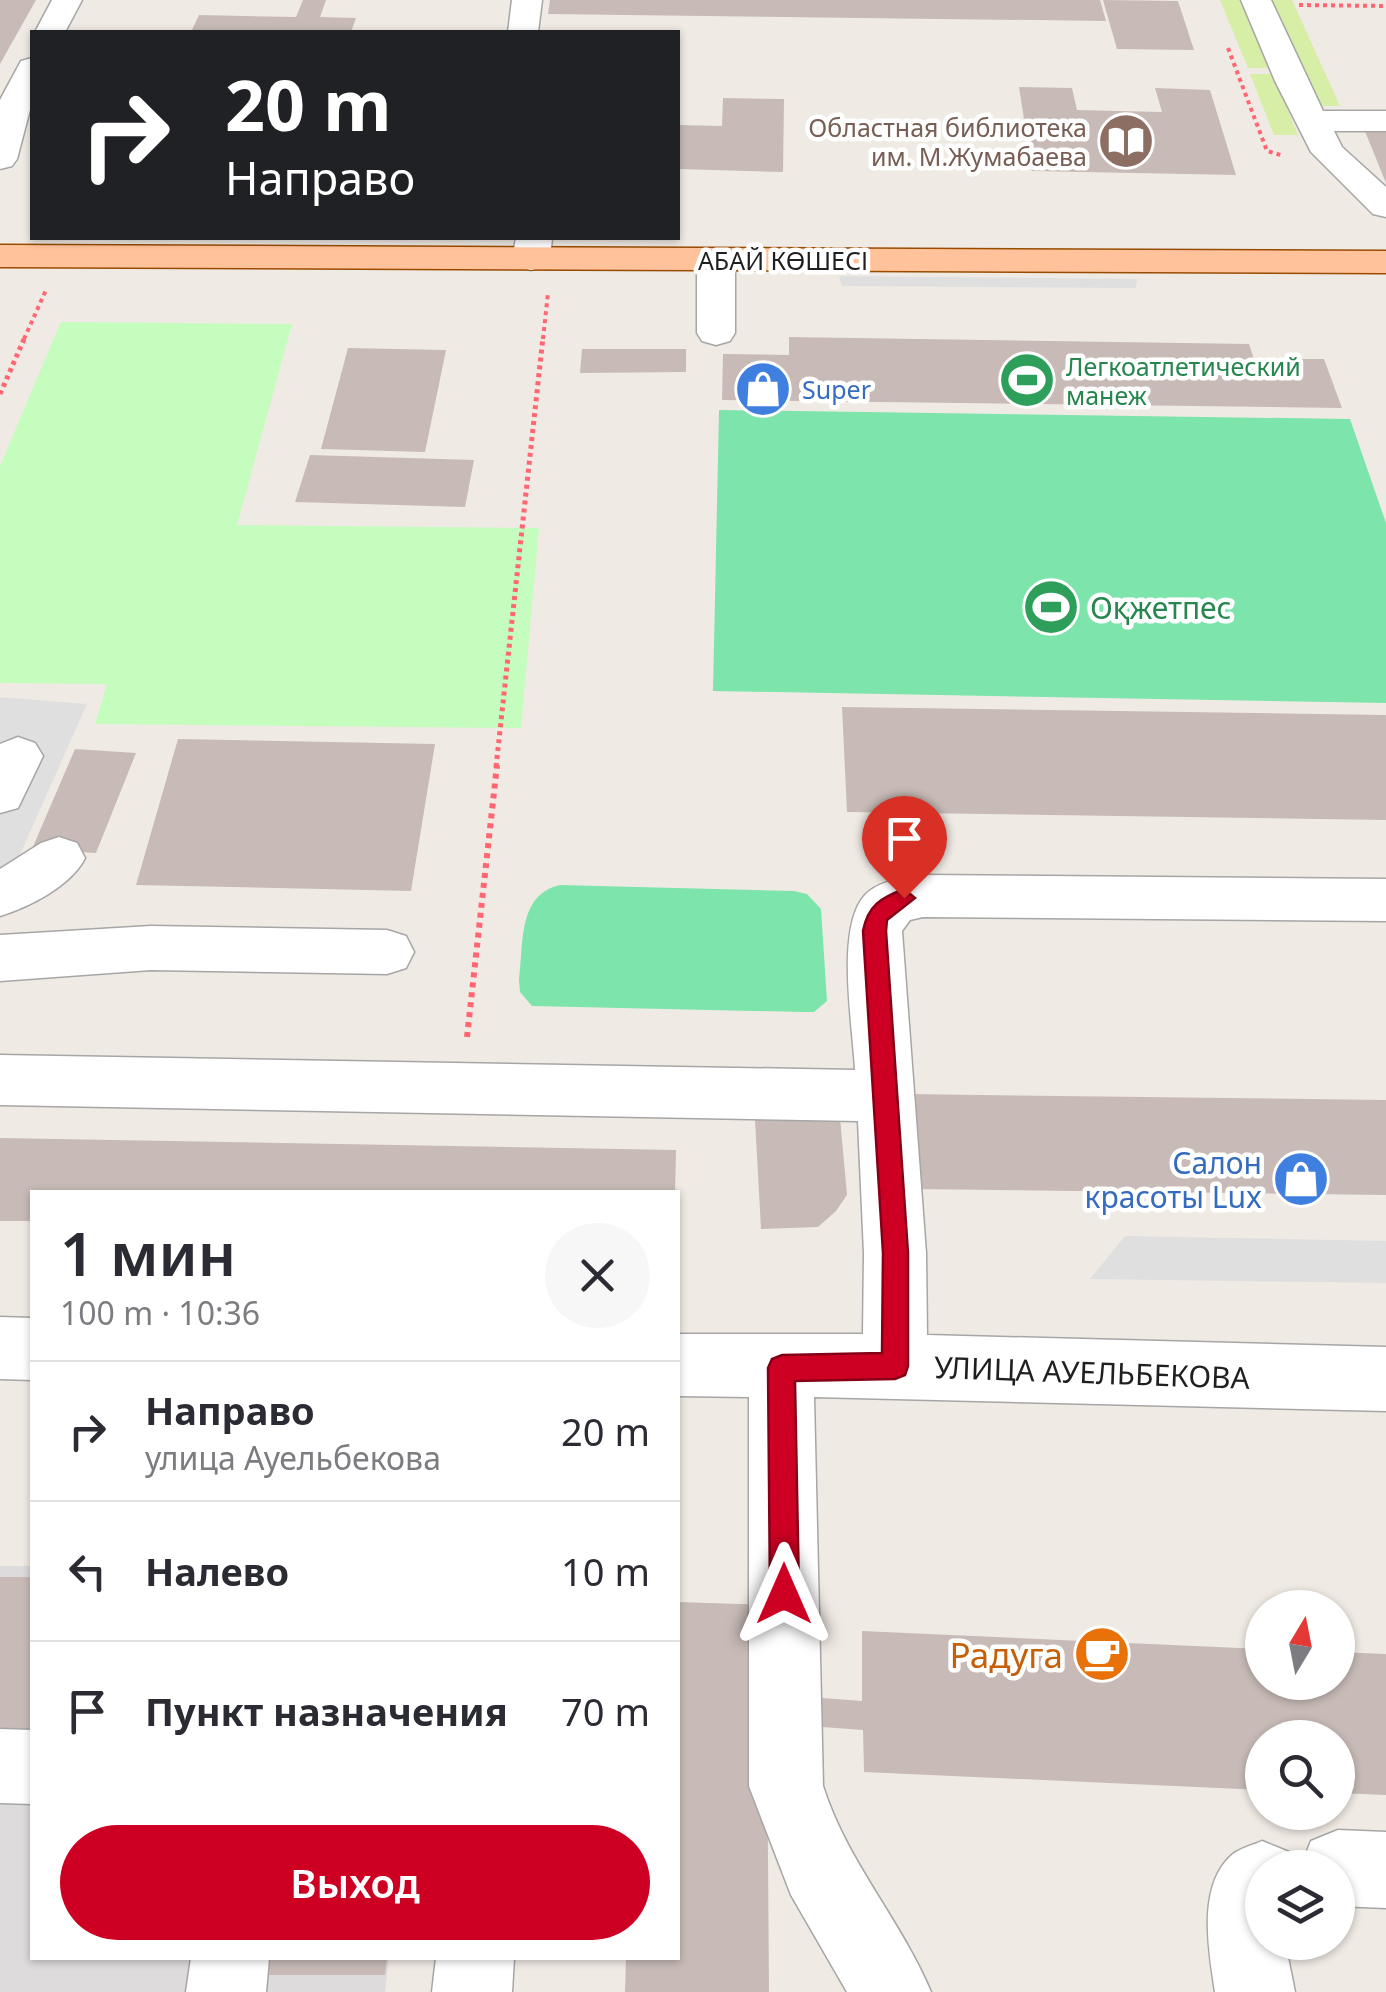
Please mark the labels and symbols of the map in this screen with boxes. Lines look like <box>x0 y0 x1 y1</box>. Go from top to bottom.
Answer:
place label: Областная библиотека им. М.Жумабаева <box>808 110 1087 173</box>
library icon: Областная библиотека им. М.Жумабаева <box>1096 111 1156 171</box>
street label: АБАЙ КӨШЕСІ <box>698 243 868 277</box>
place label: Легкоатлетический манеж <box>1066 349 1301 412</box>
sports icon: Легкоатлетический манеж <box>997 350 1057 410</box>
shop icon: Super <box>733 359 793 419</box>
place label: Super <box>802 372 871 406</box>
sports icon: Оқжетпес <box>1021 577 1081 637</box>
place label: Оқжетпес <box>1090 587 1231 628</box>
pin <box>862 796 947 899</box>
place label: Салон красоты Lux <box>1084 1142 1262 1217</box>
shop icon: Салон красоты Lux <box>1271 1149 1331 1209</box>
street label: УЛИЦА АУЕЛЬБЕКОВА <box>933 1346 1251 1398</box>
position arrow <box>732 1542 836 1646</box>
north arrow <box>1245 1590 1355 1700</box>
cafe icon: Радуга <box>1072 1624 1132 1684</box>
place label: Радуга <box>949 1631 1063 1678</box>

